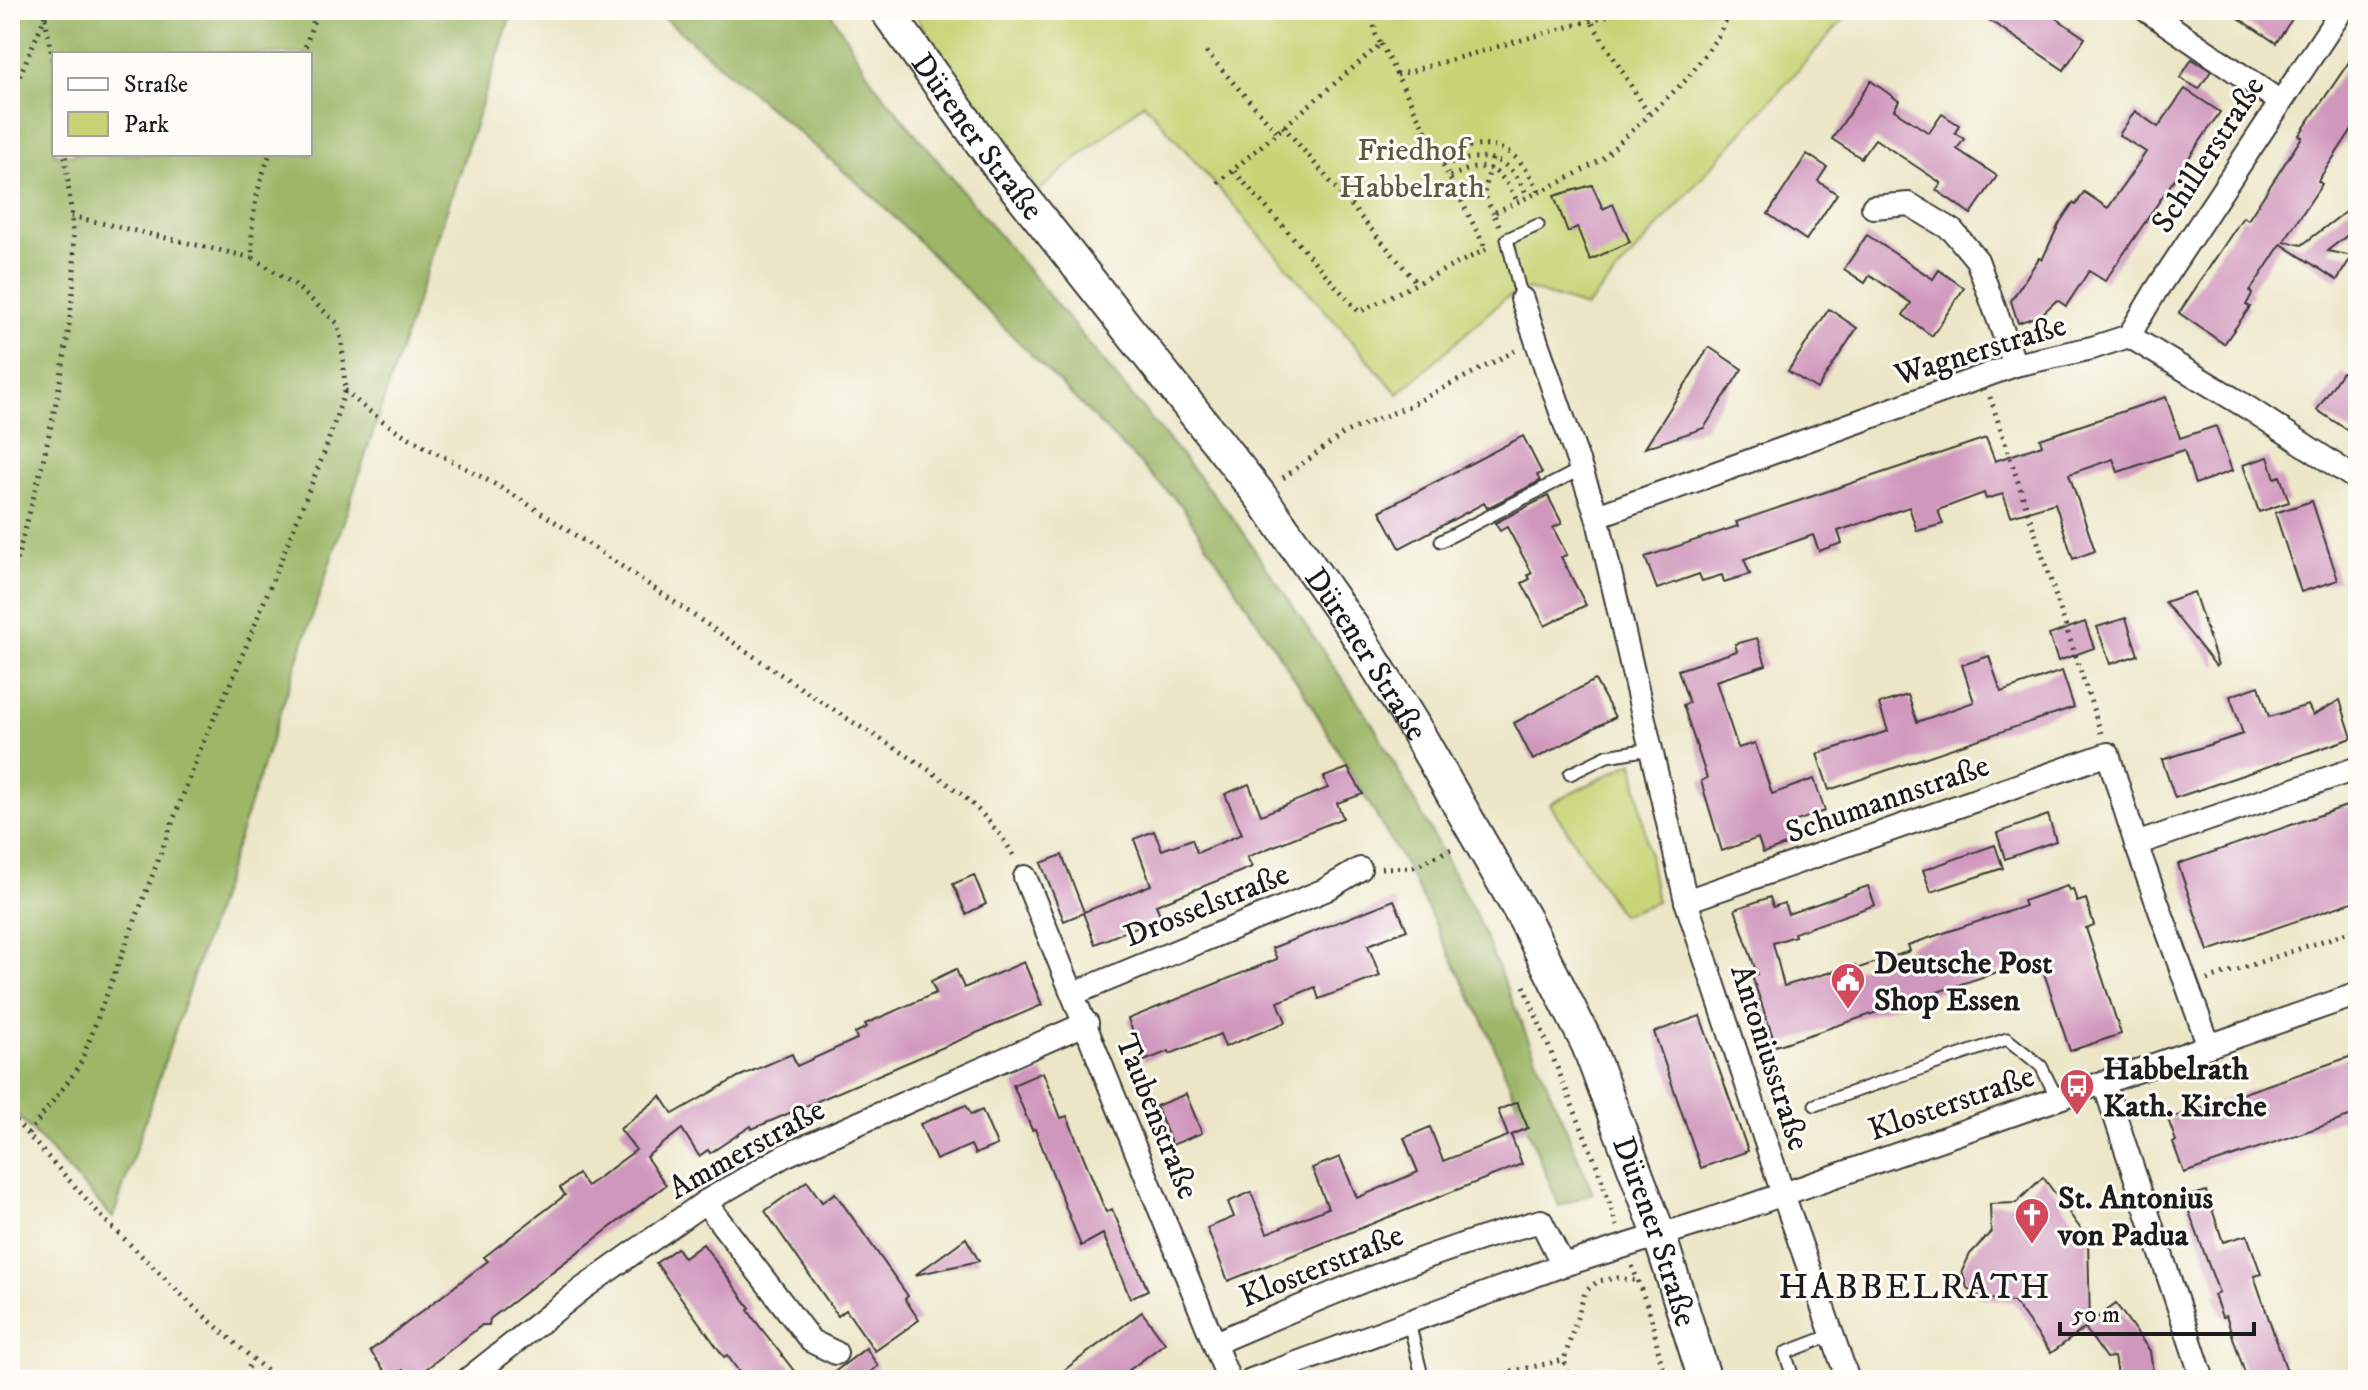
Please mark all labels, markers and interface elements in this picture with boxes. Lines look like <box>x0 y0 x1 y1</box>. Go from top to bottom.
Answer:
street label: Dürener Straße <box>901 46 1052 229</box>
legend <box>52 52 312 156</box>
street label: Schillerstraße <box>2143 69 2274 241</box>
text: Straße <box>124 70 188 100</box>
text: Park <box>124 110 169 140</box>
park label: Friedhof Habbelrath <box>1339 131 1485 208</box>
street label: Wagnerstraße <box>1889 306 2071 396</box>
street label: Dürener Straße <box>1295 560 1436 748</box>
street label: Schumannstraße <box>1781 746 1995 853</box>
street label: Drosselstraße <box>1118 855 1295 957</box>
place label: Deutsche Post Shop Essen <box>1874 944 2053 1021</box>
street label: Antoniusstraße <box>1720 960 1818 1155</box>
public building icon: Deutsche Post Shop Essen <box>1829 961 1867 1011</box>
street label: Taubenstraße <box>1105 1028 1207 1205</box>
place label: Habbelrath Kath. Kirche <box>2103 1050 2267 1127</box>
street label: Klosterstraße <box>1864 1057 2040 1151</box>
bus stop icon: Habbelrath Kath. Kirche <box>2058 1067 2096 1117</box>
street label: Ammerstraße <box>662 1090 832 1209</box>
street label: Dürener Straße <box>1602 1131 1705 1332</box>
place label: St. Antonius von Padua <box>2057 1179 2214 1256</box>
church icon: St. Antonius von Padua <box>2013 1196 2051 1246</box>
street label: Klosterstraße <box>1234 1216 1409 1318</box>
district label: HABBELRATH <box>1778 1265 2052 1310</box>
scale bar <box>2060 1286 2254 1336</box>
text: 50 m <box>2072 1300 2120 1330</box>

